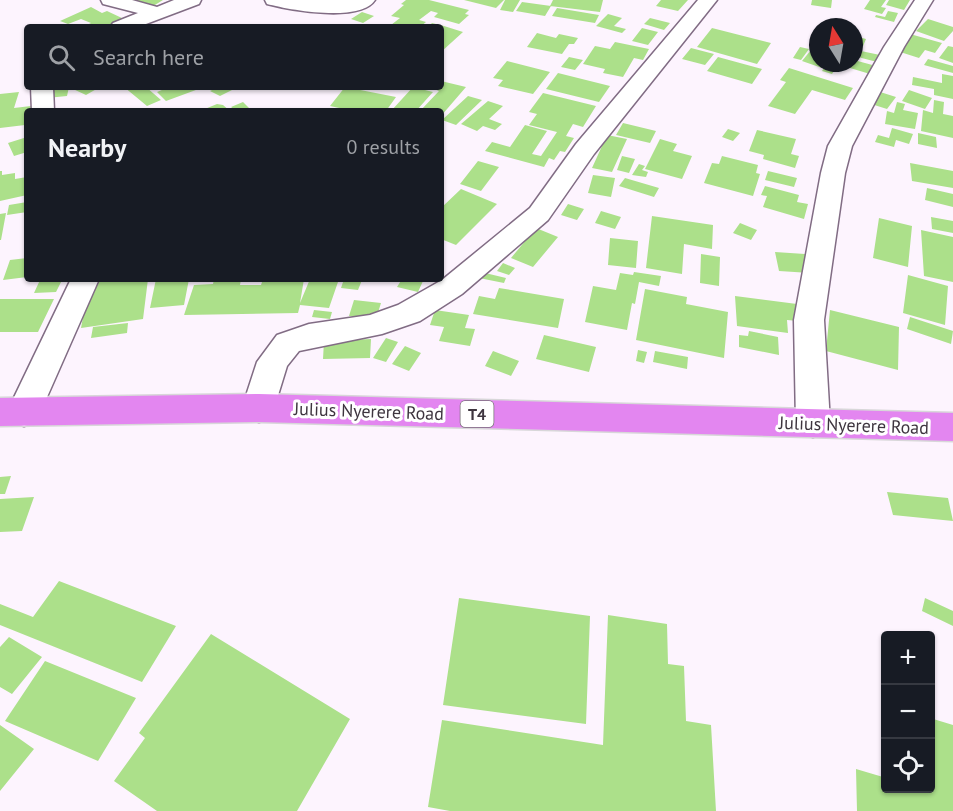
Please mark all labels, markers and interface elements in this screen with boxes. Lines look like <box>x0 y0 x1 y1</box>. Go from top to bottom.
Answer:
north arrow <box>809 18 863 72</box>
search box <box>24 24 444 90</box>
icon: search <box>45 41 78 74</box>
text: Search here <box>93 43 204 71</box>
text: Nearby <box>48 131 126 164</box>
text: 0 results <box>347 134 420 160</box>
street label: Julius Nyerere Road <box>293 397 444 425</box>
road number: T4 <box>460 401 494 427</box>
street label: Julius Nyerere Road <box>778 411 929 439</box>
map controls <box>881 631 935 793</box>
button: + <box>881 631 935 685</box>
button: − <box>881 685 935 739</box>
button: locate <box>881 739 935 793</box>

